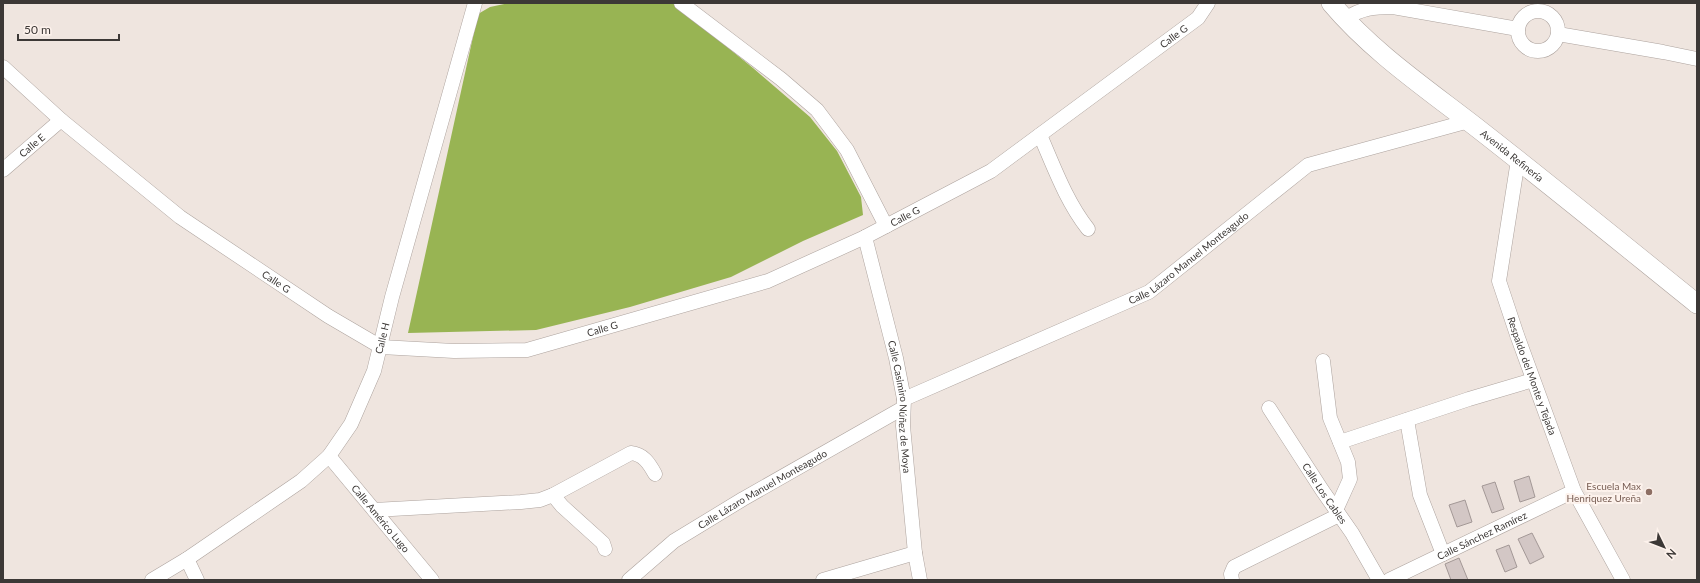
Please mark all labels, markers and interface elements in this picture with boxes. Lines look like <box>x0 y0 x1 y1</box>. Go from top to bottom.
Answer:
scale bar <box>18 16 119 42</box>
text: 50 m <box>24 22 51 37</box>
street label: Calle G <box>1157 22 1190 50</box>
street label: Avenida Refinería <box>1478 127 1546 184</box>
street label: Calle E <box>16 131 47 160</box>
street label: Calle G <box>888 203 922 229</box>
street label: Calle Lázaro Manuel Monteagudo <box>1126 209 1251 306</box>
street label: Calle G <box>260 268 293 295</box>
street label: Respaldo del Monte y Tejada <box>1505 315 1559 437</box>
street label: Calle G <box>585 318 619 339</box>
street label: Calle H <box>372 321 392 355</box>
street label: Calle Casimiro Núñez de Moya <box>886 339 913 474</box>
street label: Calle Lázaro Manuel Monteagudo <box>695 446 829 531</box>
street label: Calle Los Cables <box>1300 461 1350 526</box>
place label: Escuela Max Henriquez Ureña <box>1567 480 1641 504</box>
street label: Calle Américo Lugo <box>349 482 413 555</box>
marker: Escuela Max Henriquez Ureña <box>1644 487 1654 497</box>
street label: Calle Sánchez Ramírez <box>1435 508 1529 562</box>
north arrow <box>1644 527 1684 567</box>
text: N <box>1664 547 1679 562</box>

